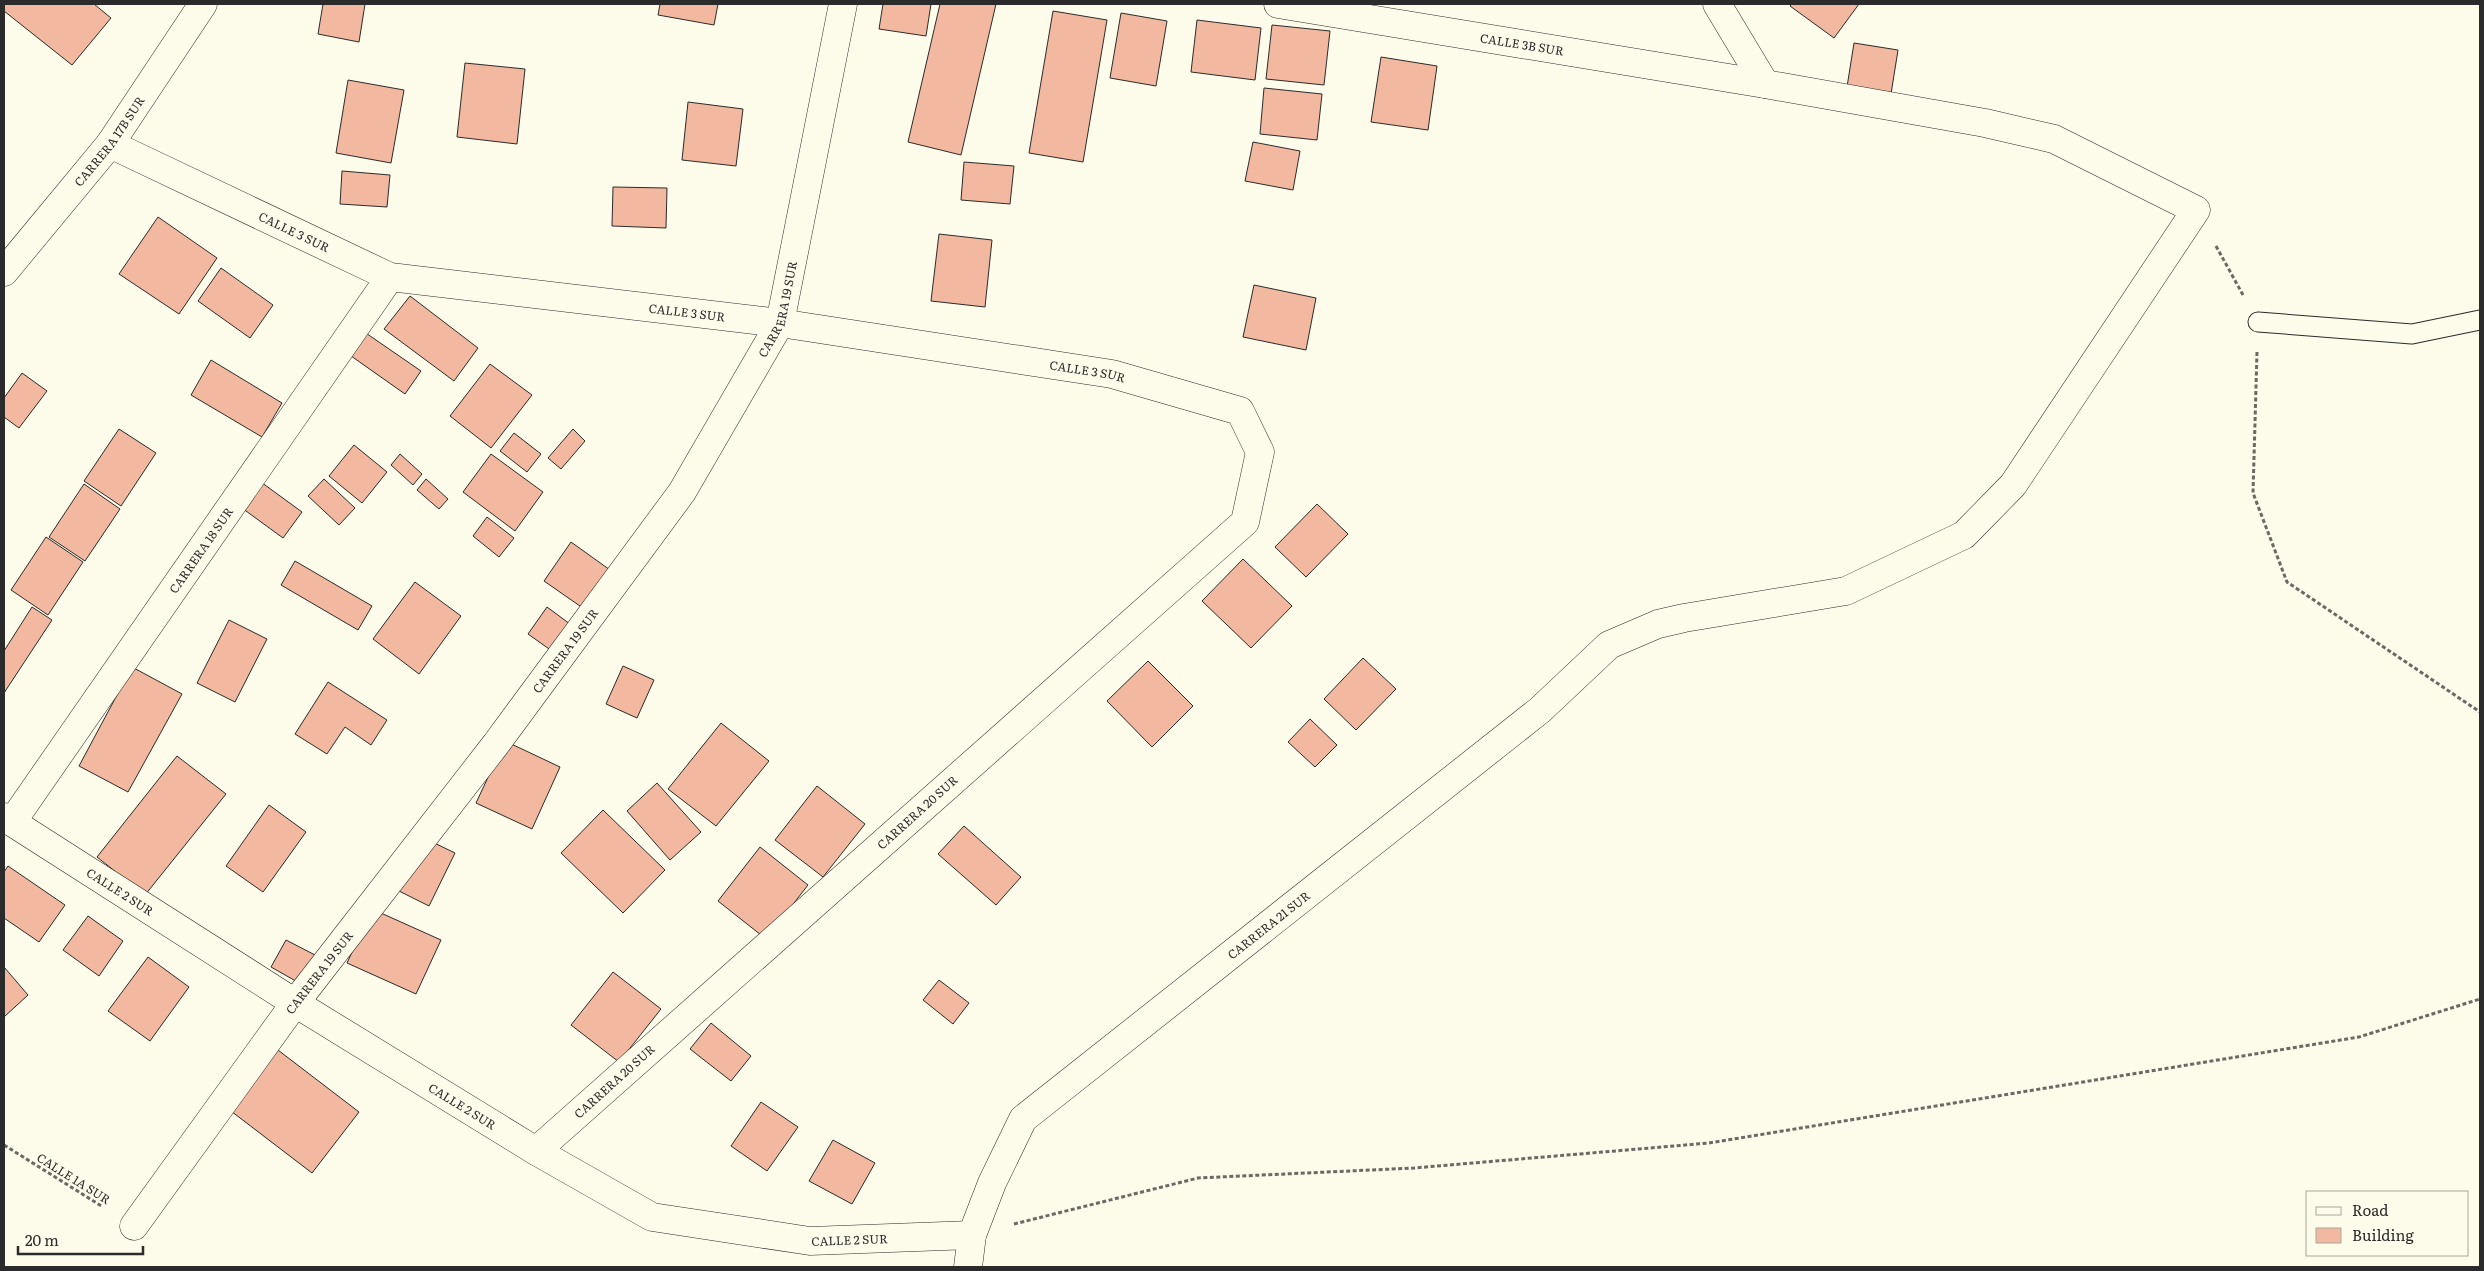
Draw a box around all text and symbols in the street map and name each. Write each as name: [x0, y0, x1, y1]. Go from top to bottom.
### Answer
street label: CALLE 3B SUR: [1479, 28, 1566, 60]
street label: CARRERA 17B SUR: [70, 92, 149, 190]
street label: CALLE 3 SUR: [256, 207, 333, 256]
street label: CARRERA 19 SUR: [753, 259, 801, 360]
street label: CALLE 3 SUR: [648, 299, 726, 326]
street label: CALLE 3 SUR: [1048, 356, 1128, 387]
street label: CARRERA 18 SUR: [164, 503, 237, 597]
street label: CARRERA 19 SUR: [528, 604, 602, 697]
street label: CARRERA 20 SUR: [873, 771, 961, 853]
street label: CALLE 2 SUR: [83, 863, 158, 920]
street label: CARRERA 21 SUR: [1223, 886, 1314, 963]
street label: CARRERA 19 SUR: [281, 927, 357, 1018]
street label: CARRERA 20 SUR: [570, 1040, 658, 1122]
street label: CALLE 2 SUR: [425, 1078, 500, 1134]
street label: CALLE 1A SUR: [34, 1148, 115, 1208]
legend: [2306, 1191, 2469, 1256]
text: Road: [2352, 1198, 2388, 1221]
text: Building: [2352, 1223, 2414, 1246]
scale bar: [18, 1224, 142, 1256]
text: 20 m: [25, 1228, 59, 1251]
street label: CALLE 2 SUR: [811, 1229, 888, 1250]

